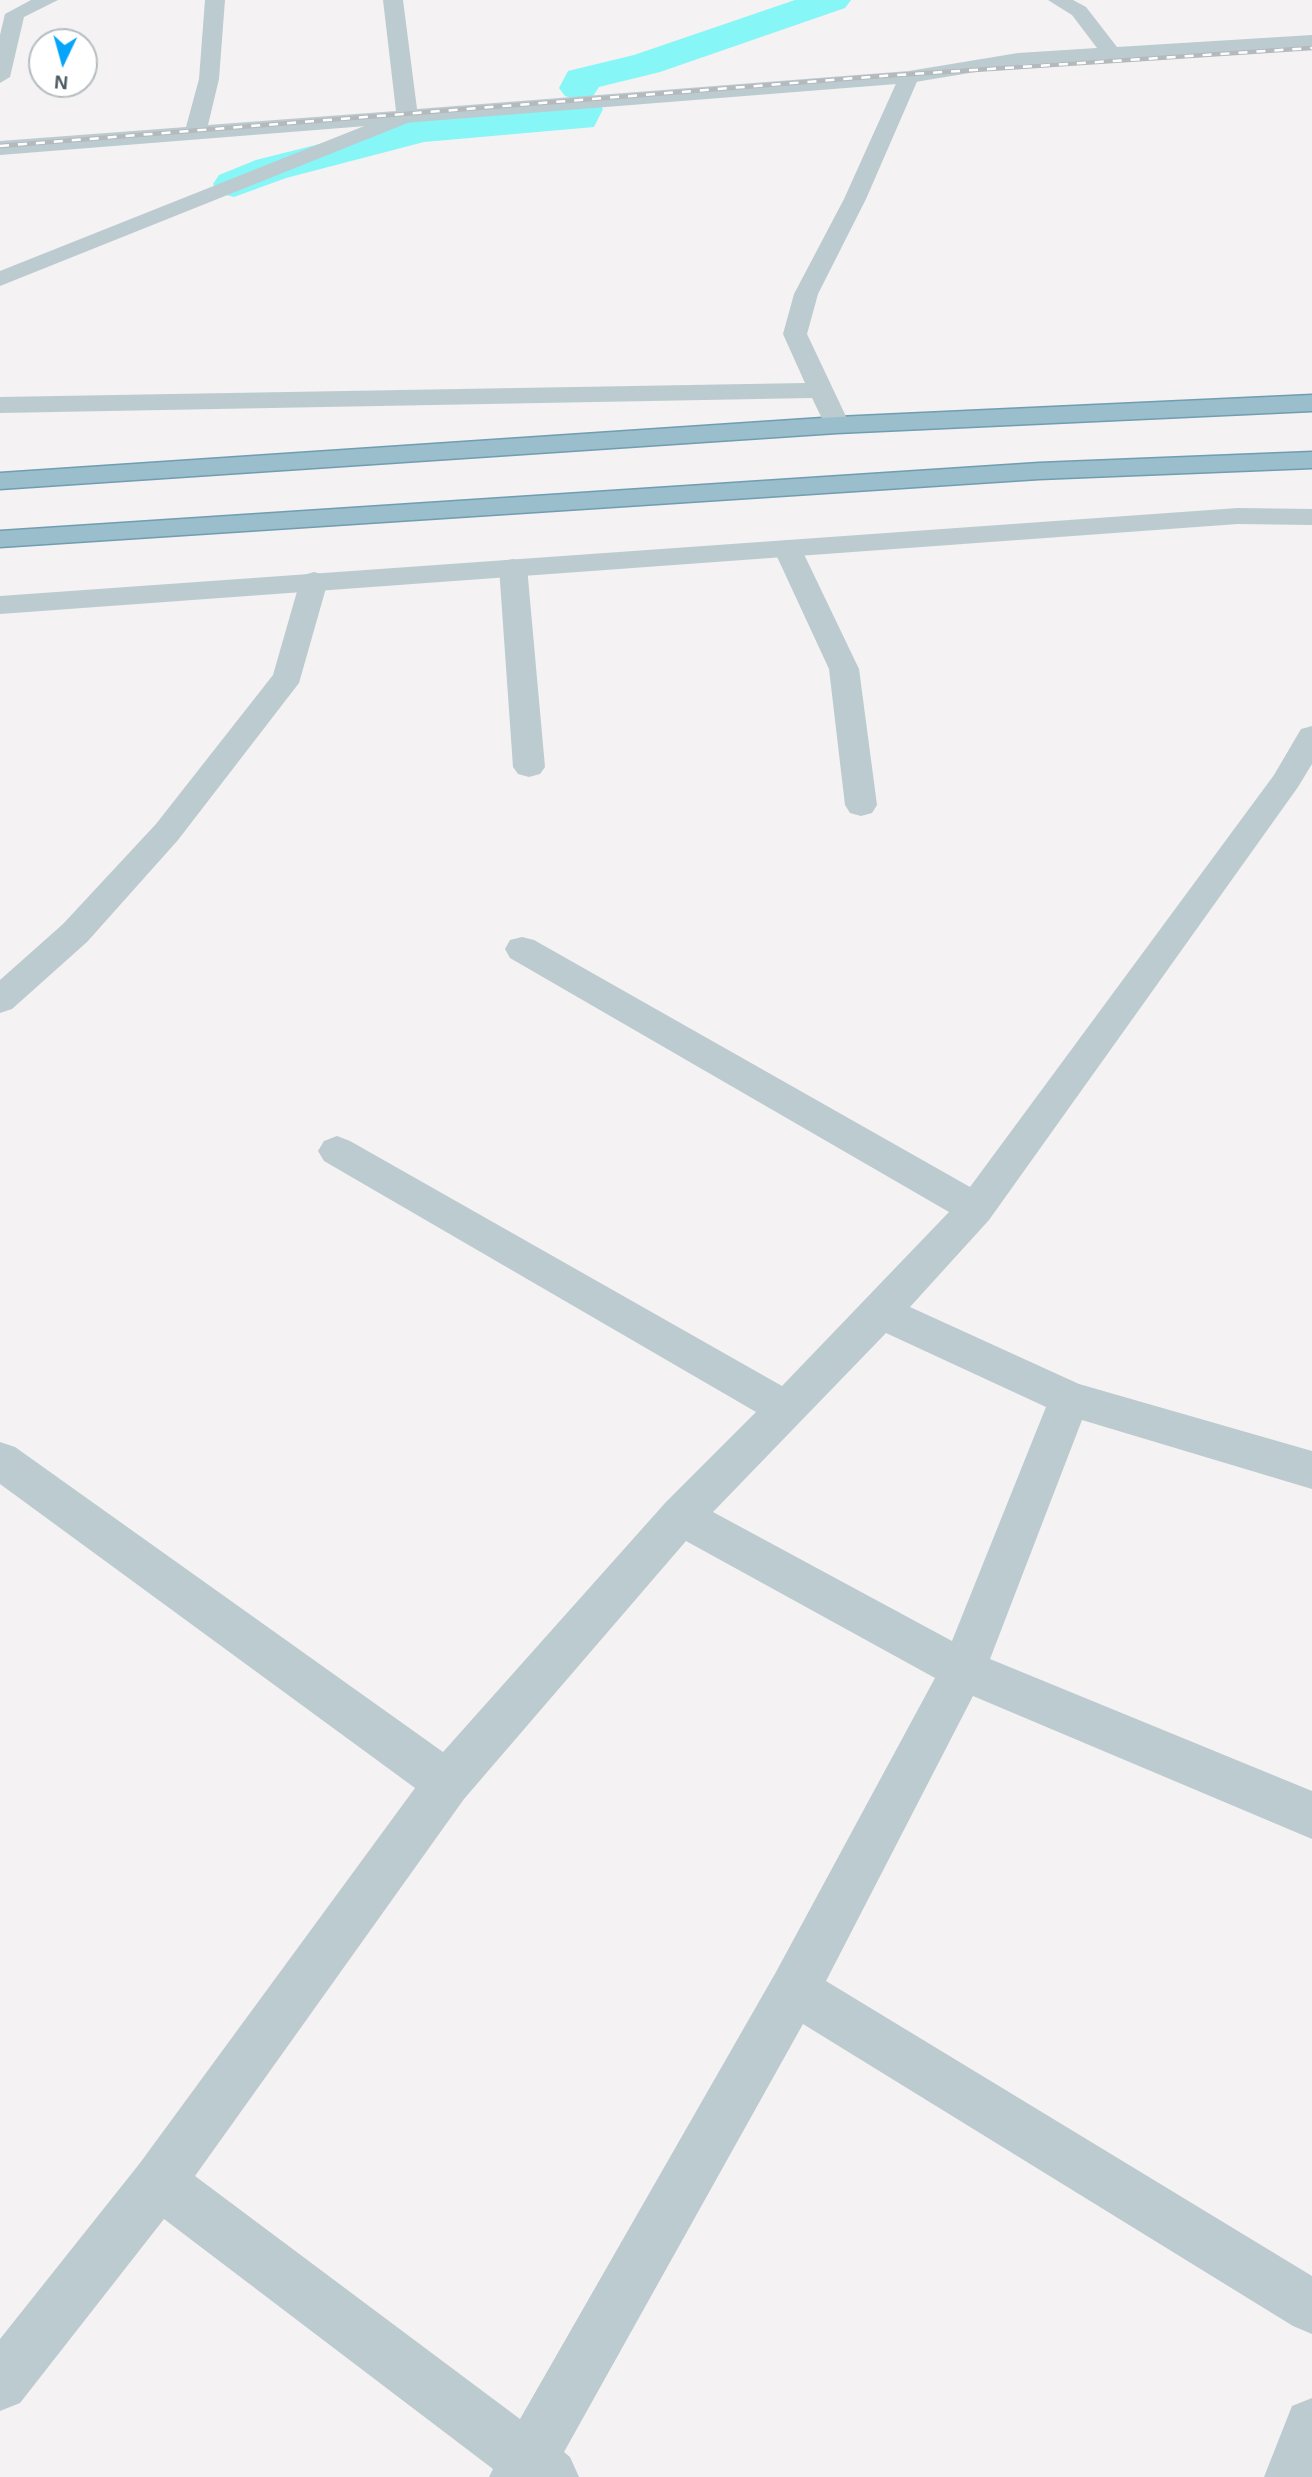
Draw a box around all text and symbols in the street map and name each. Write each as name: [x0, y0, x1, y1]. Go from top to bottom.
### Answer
north arrow: [28, 28, 98, 98]
text: N: [54, 71, 69, 93]

